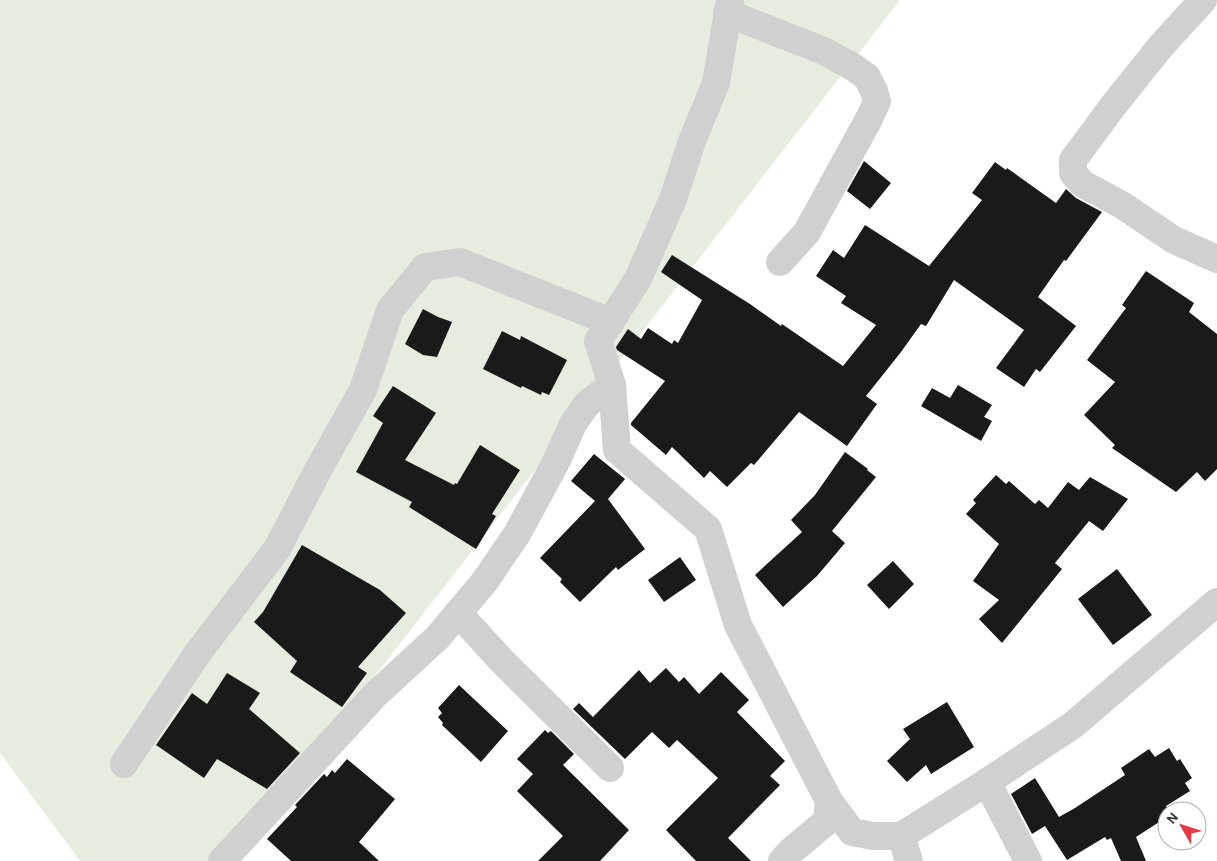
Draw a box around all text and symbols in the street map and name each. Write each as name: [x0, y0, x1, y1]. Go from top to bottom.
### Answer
north arrow: [1157, 801, 1207, 851]
text: N: [1164, 810, 1181, 827]

